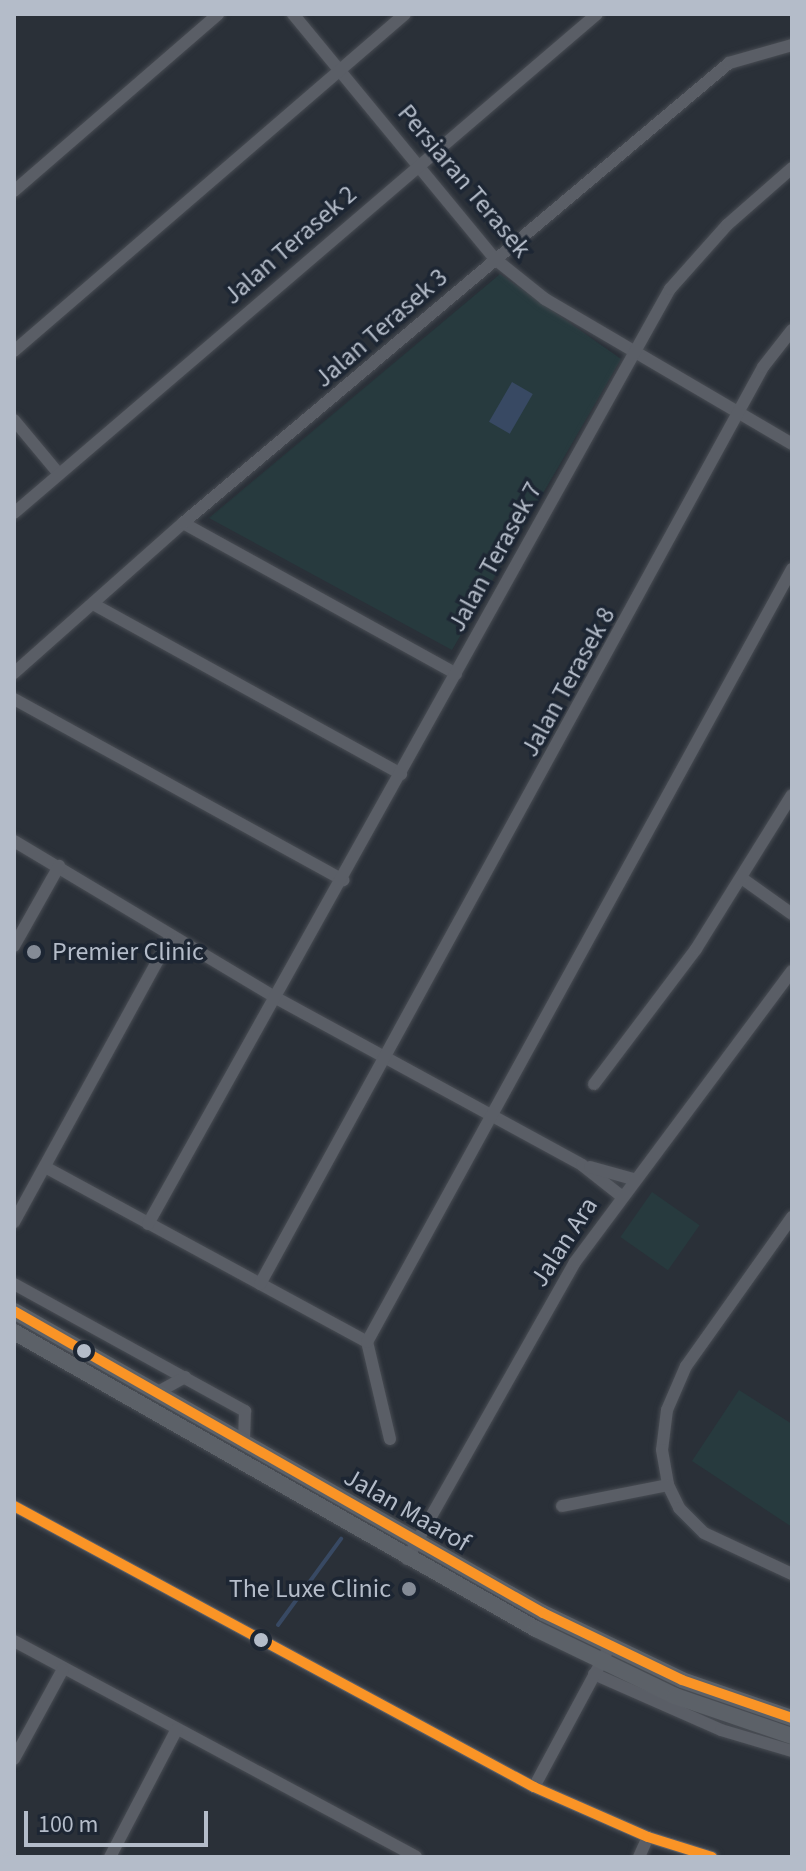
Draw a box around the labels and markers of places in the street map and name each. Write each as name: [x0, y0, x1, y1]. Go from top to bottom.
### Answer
place label: Premier Clinic: [52, 936, 204, 968]
marker: Premier Clinic: [23, 941, 45, 963]
unlabelled marker: [76, 1343, 92, 1359]
place label: The Luxe Clinic: [229, 1573, 391, 1605]
marker: The Luxe Clinic: [398, 1578, 420, 1600]
unlabelled marker: [253, 1632, 269, 1648]

